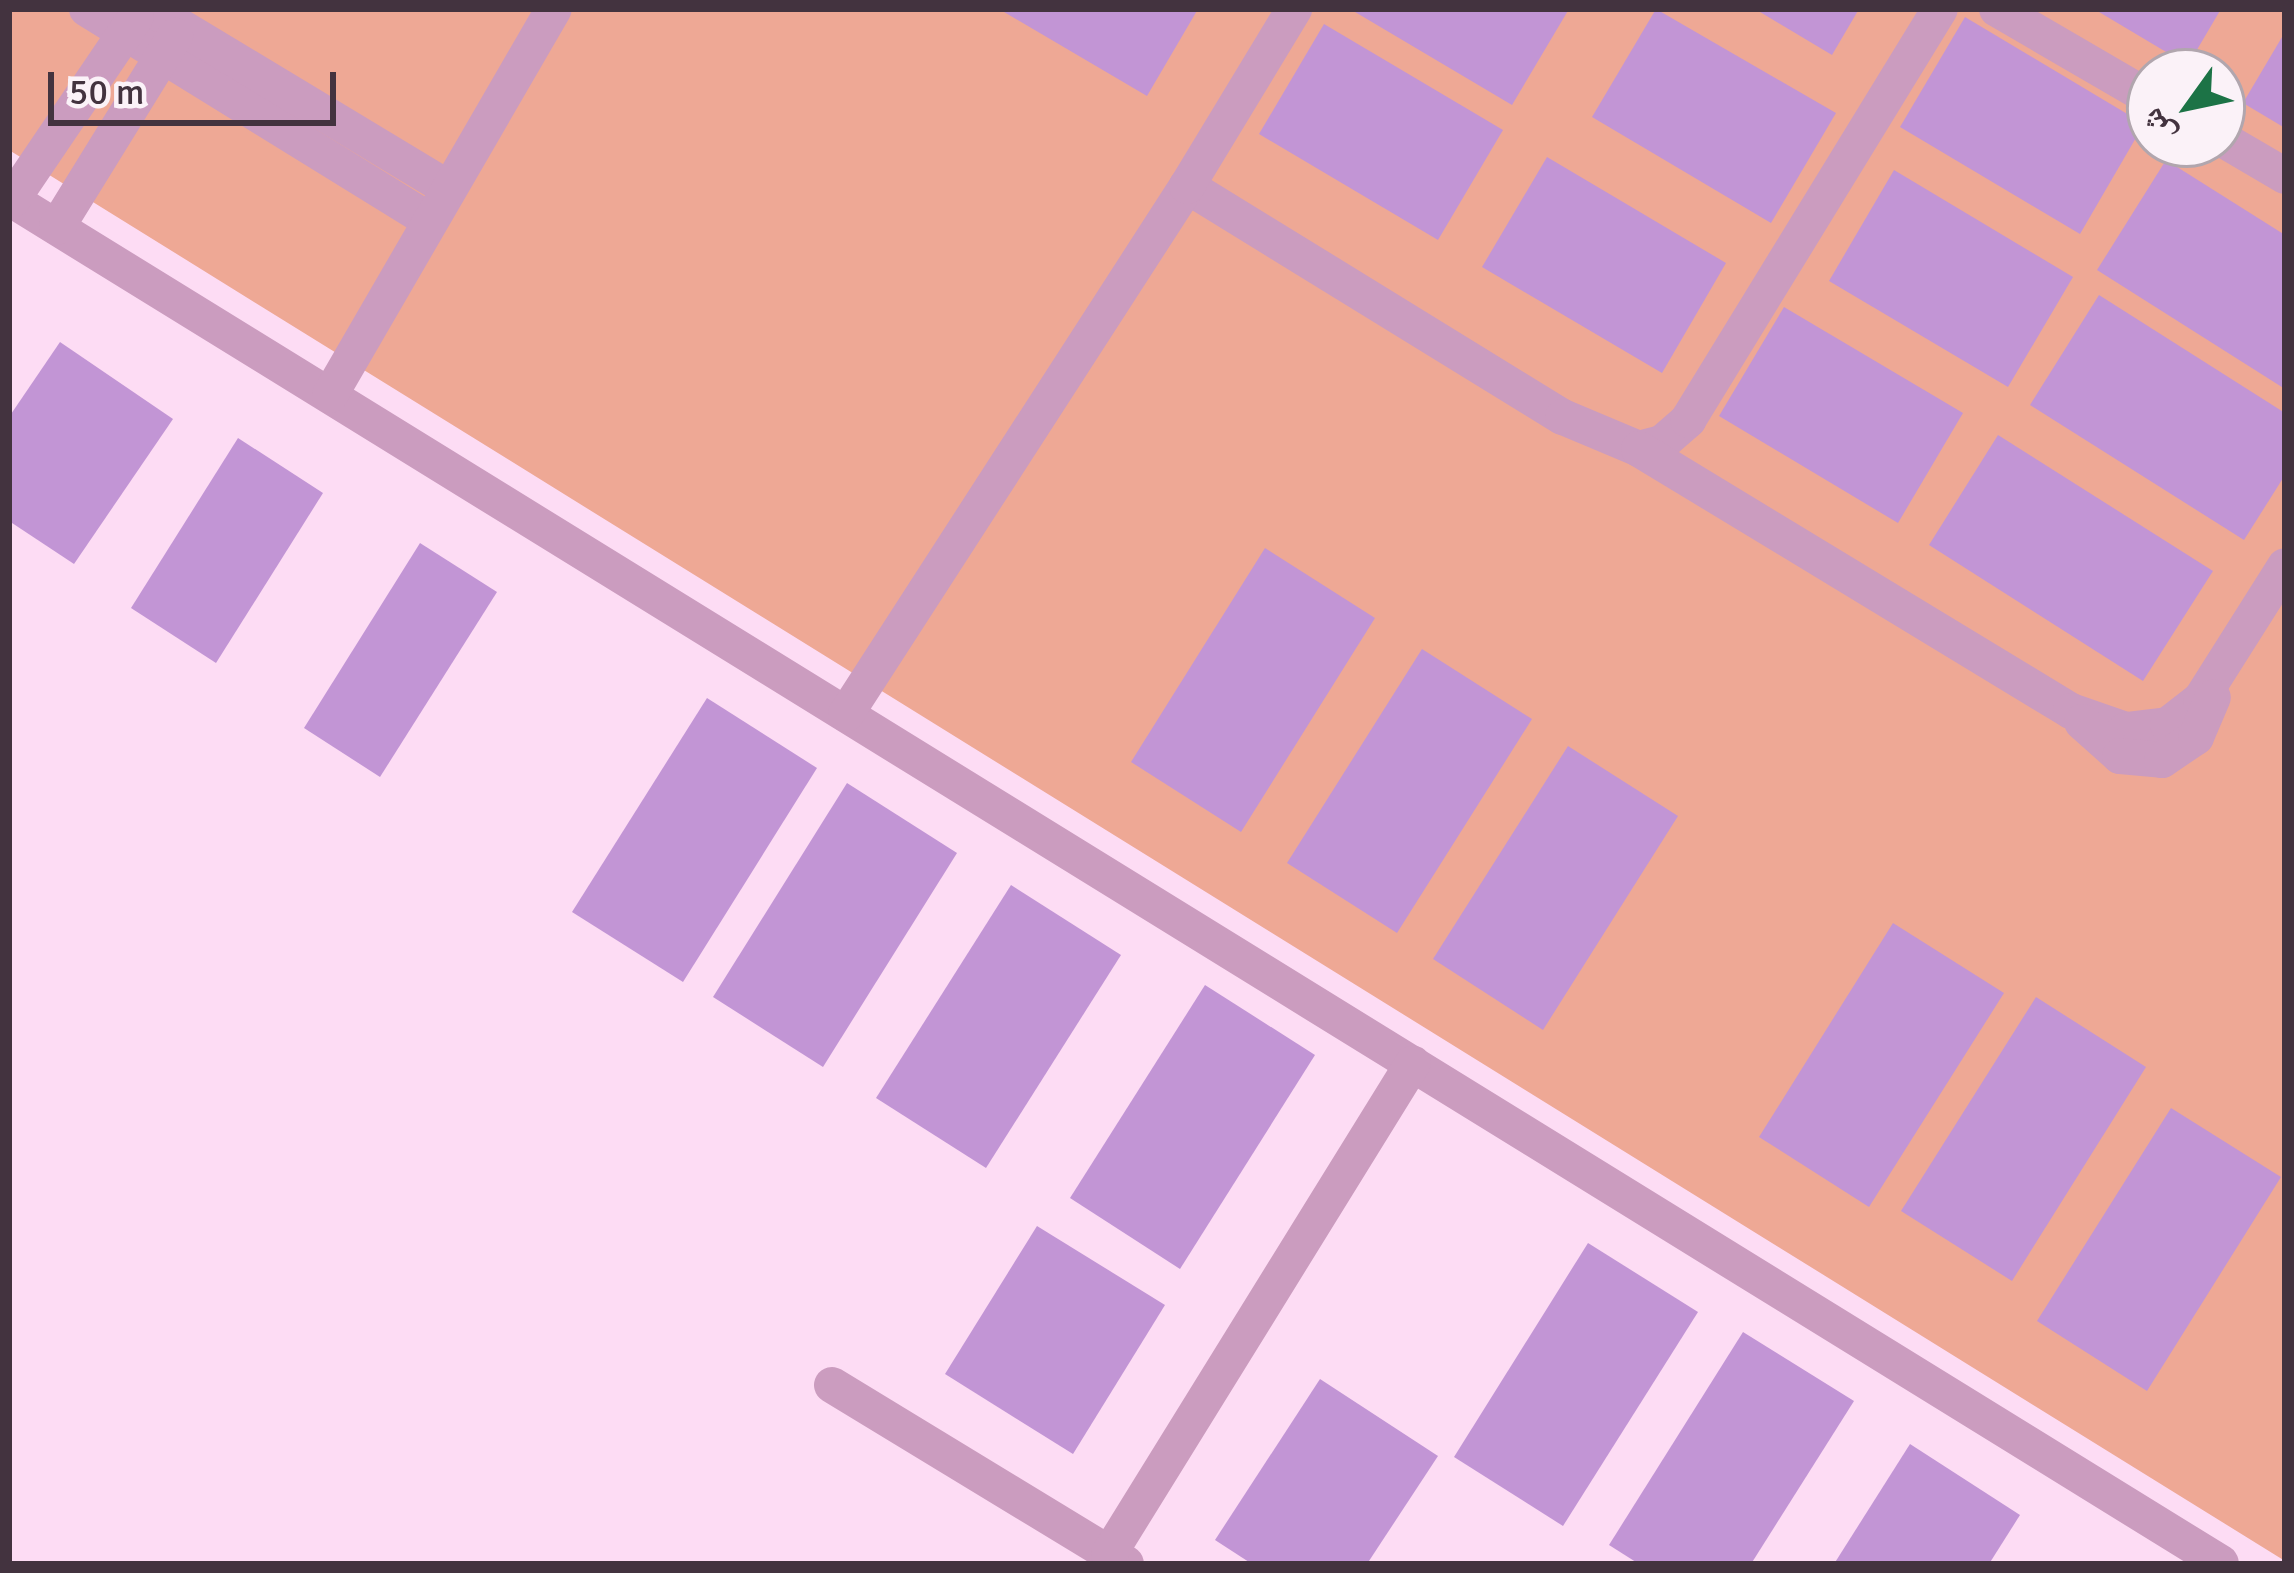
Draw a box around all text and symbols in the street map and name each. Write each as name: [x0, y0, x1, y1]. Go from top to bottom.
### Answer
scale bar: [54, 48, 342, 122]
north arrow: [2126, 48, 2246, 168]
text: 50 m: [69, 70, 145, 115]
text: ش: [2131, 100, 2185, 152]

